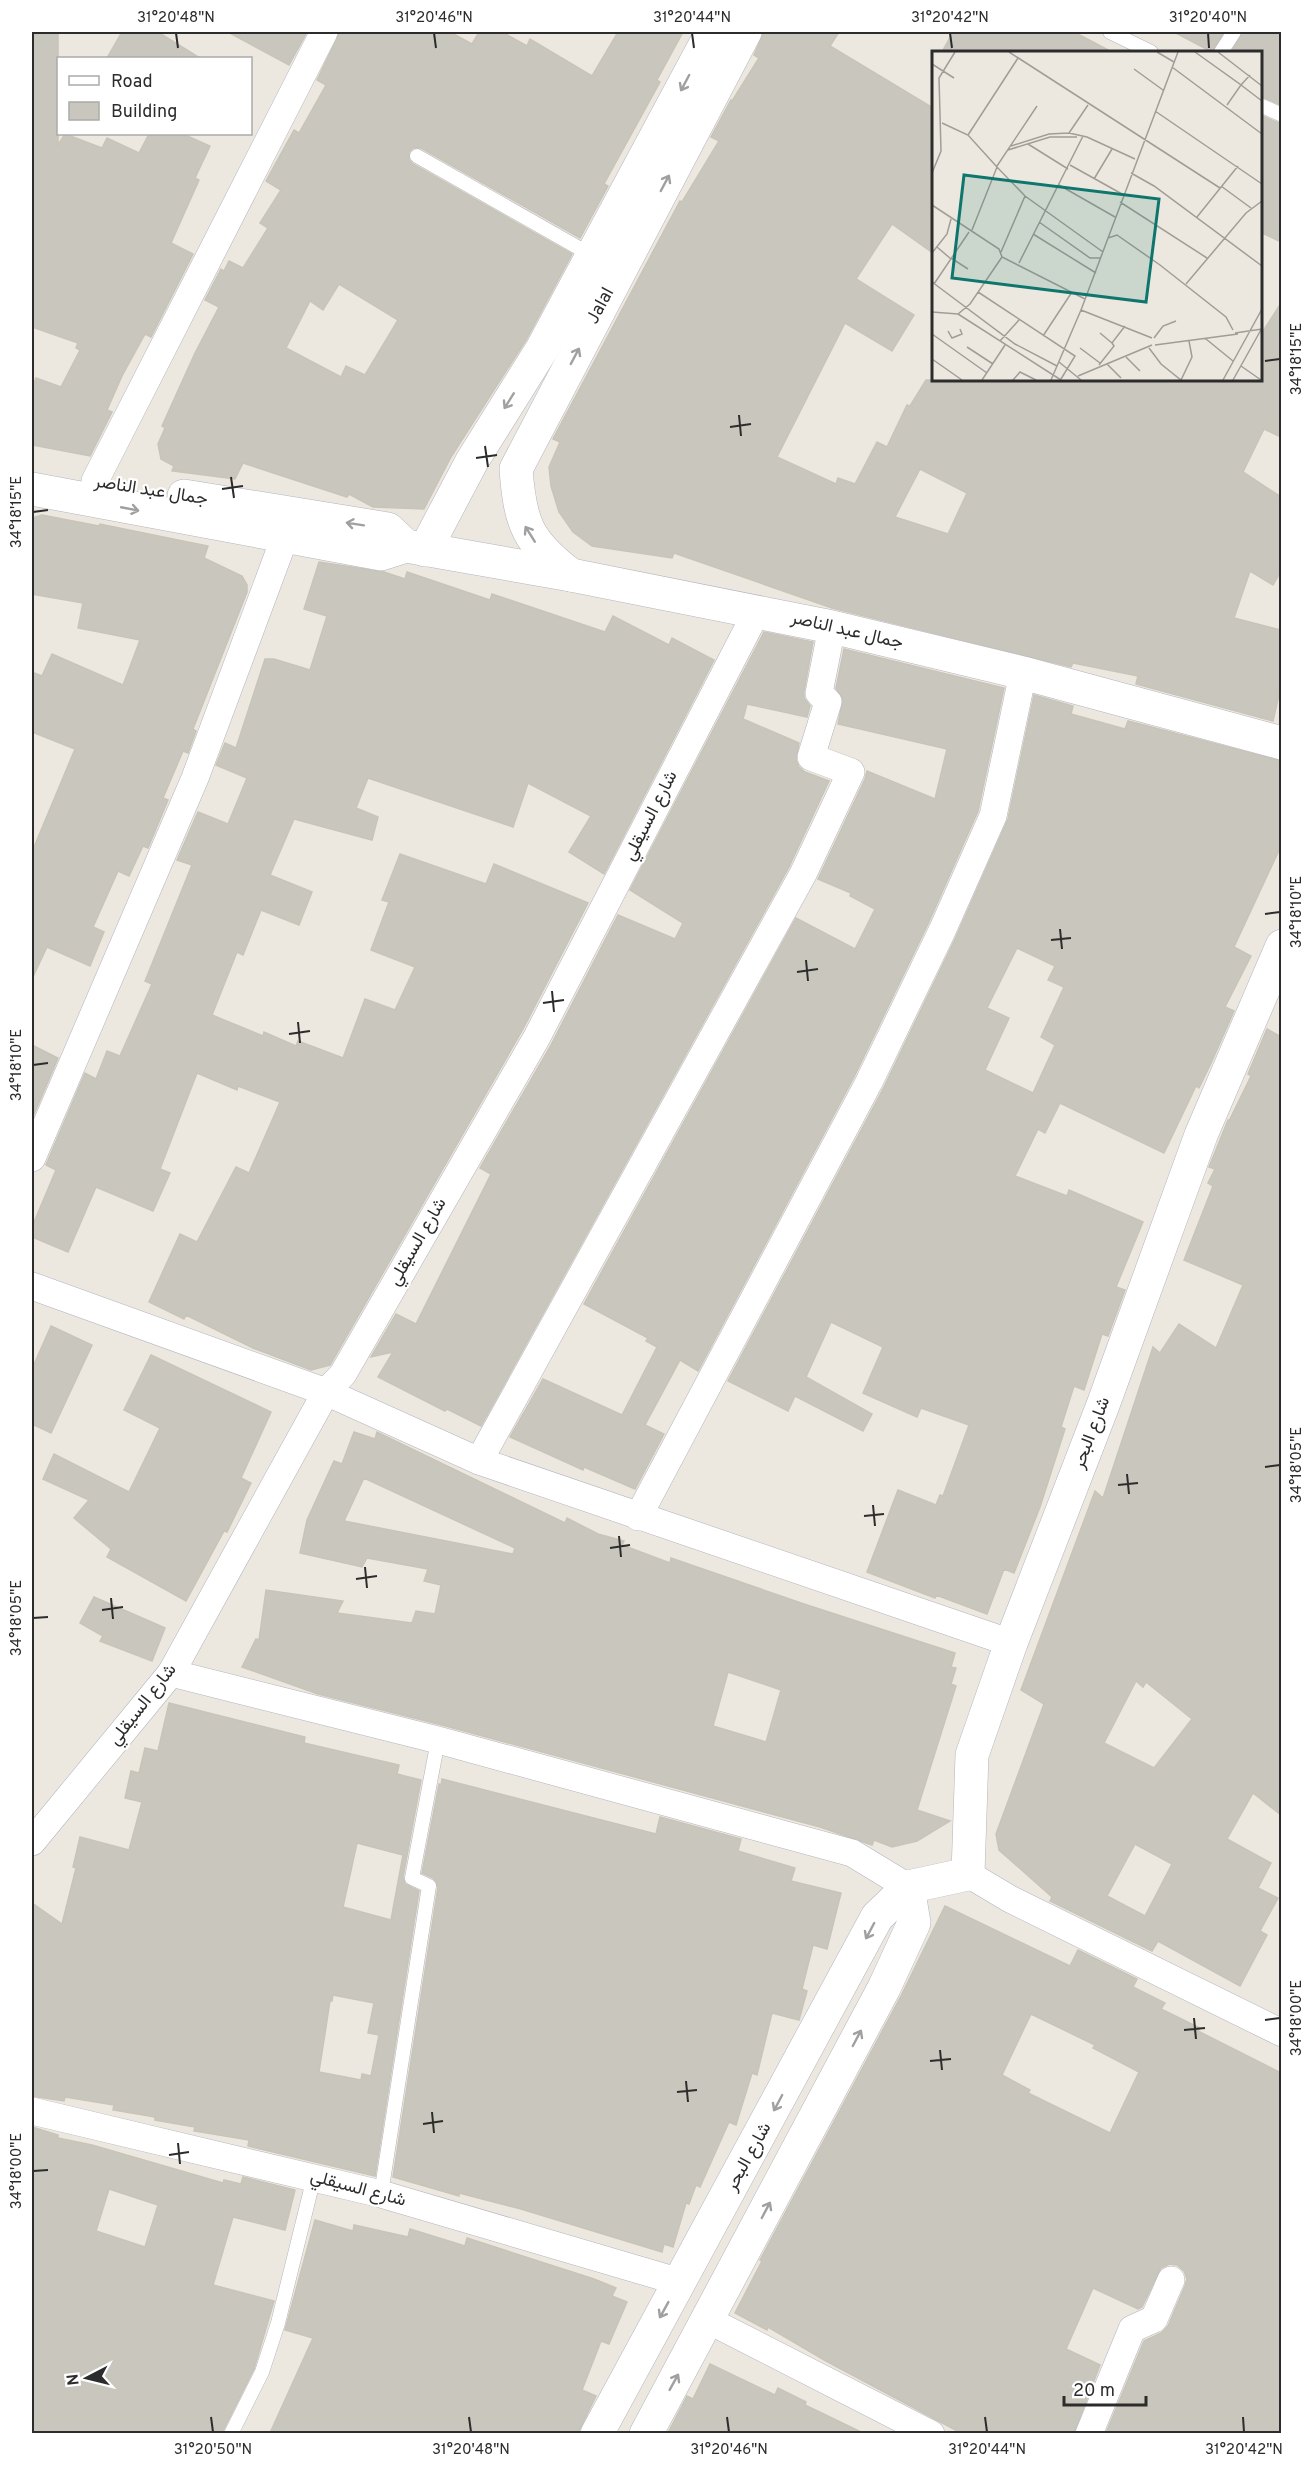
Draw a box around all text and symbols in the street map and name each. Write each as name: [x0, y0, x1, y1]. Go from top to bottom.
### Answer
text: 31°20'48"N: [137, 9, 215, 28]
text: 31°20'46"N: [395, 9, 473, 28]
text: 31°20'44"N: [653, 9, 731, 28]
text: 31°20'42"N: [911, 9, 989, 28]
text: 31°20'40"N: [1169, 9, 1247, 28]
inset map: [932, 51, 1262, 381]
legend: [57, 57, 252, 135]
text: Road: [111, 71, 153, 94]
one-way arrow: [679, 74, 691, 91]
text: Building: [111, 101, 177, 124]
one-way arrow: [660, 175, 671, 193]
street label: Jalal: [582, 284, 620, 328]
text: 34°18'15"E: [1288, 323, 1307, 395]
one-way arrow: [569, 348, 581, 365]
one-way arrow: [503, 392, 515, 409]
street label: جمال عبد الناصر: [92, 471, 209, 511]
text: 34°18'15"E: [8, 476, 27, 548]
one-way arrow: [120, 504, 139, 515]
one-way arrow: [346, 518, 366, 529]
one-way arrow: [524, 526, 536, 543]
street label: جمال عبد الناصر: [788, 607, 905, 655]
street label: شارع السيقلي: [619, 767, 685, 866]
text: 34°18'10"E: [1288, 876, 1307, 948]
text: 34°18'10"E: [8, 1029, 27, 1101]
street label: شارع السيقلي: [384, 1194, 454, 1291]
street label: شارع البحر: [1067, 1394, 1116, 1473]
text: 34°18'05"E: [1288, 1427, 1307, 1503]
text: 34°18'05"E: [8, 1580, 27, 1656]
street label: شارع السيقلي: [104, 1659, 184, 1752]
one-way arrow: [864, 1921, 875, 1939]
text: 34°18'00"E: [1288, 1980, 1307, 2056]
one-way arrow: [851, 2030, 863, 2047]
one-way arrow: [772, 2093, 783, 2111]
street label: شارع البحر: [720, 2119, 777, 2196]
text: 34°18'00"E: [8, 2133, 27, 2209]
street label: شارع السيقلي: [307, 2165, 408, 2215]
one-way arrow: [761, 2202, 772, 2220]
one-way arrow: [658, 2301, 669, 2319]
north arrow: [57, 2348, 117, 2408]
scale bar: [1064, 2369, 1146, 2407]
text: N: [63, 2373, 85, 2387]
one-way arrow: [668, 2374, 680, 2391]
text: 20 m: [1073, 2380, 1115, 2403]
text: 31°20'50"N: [174, 2441, 252, 2460]
text: 31°20'48"N: [432, 2441, 510, 2460]
text: 31°20'46"N: [690, 2441, 768, 2460]
text: 31°20'44"N: [948, 2441, 1026, 2460]
text: 31°20'42"N: [1205, 2441, 1283, 2460]

